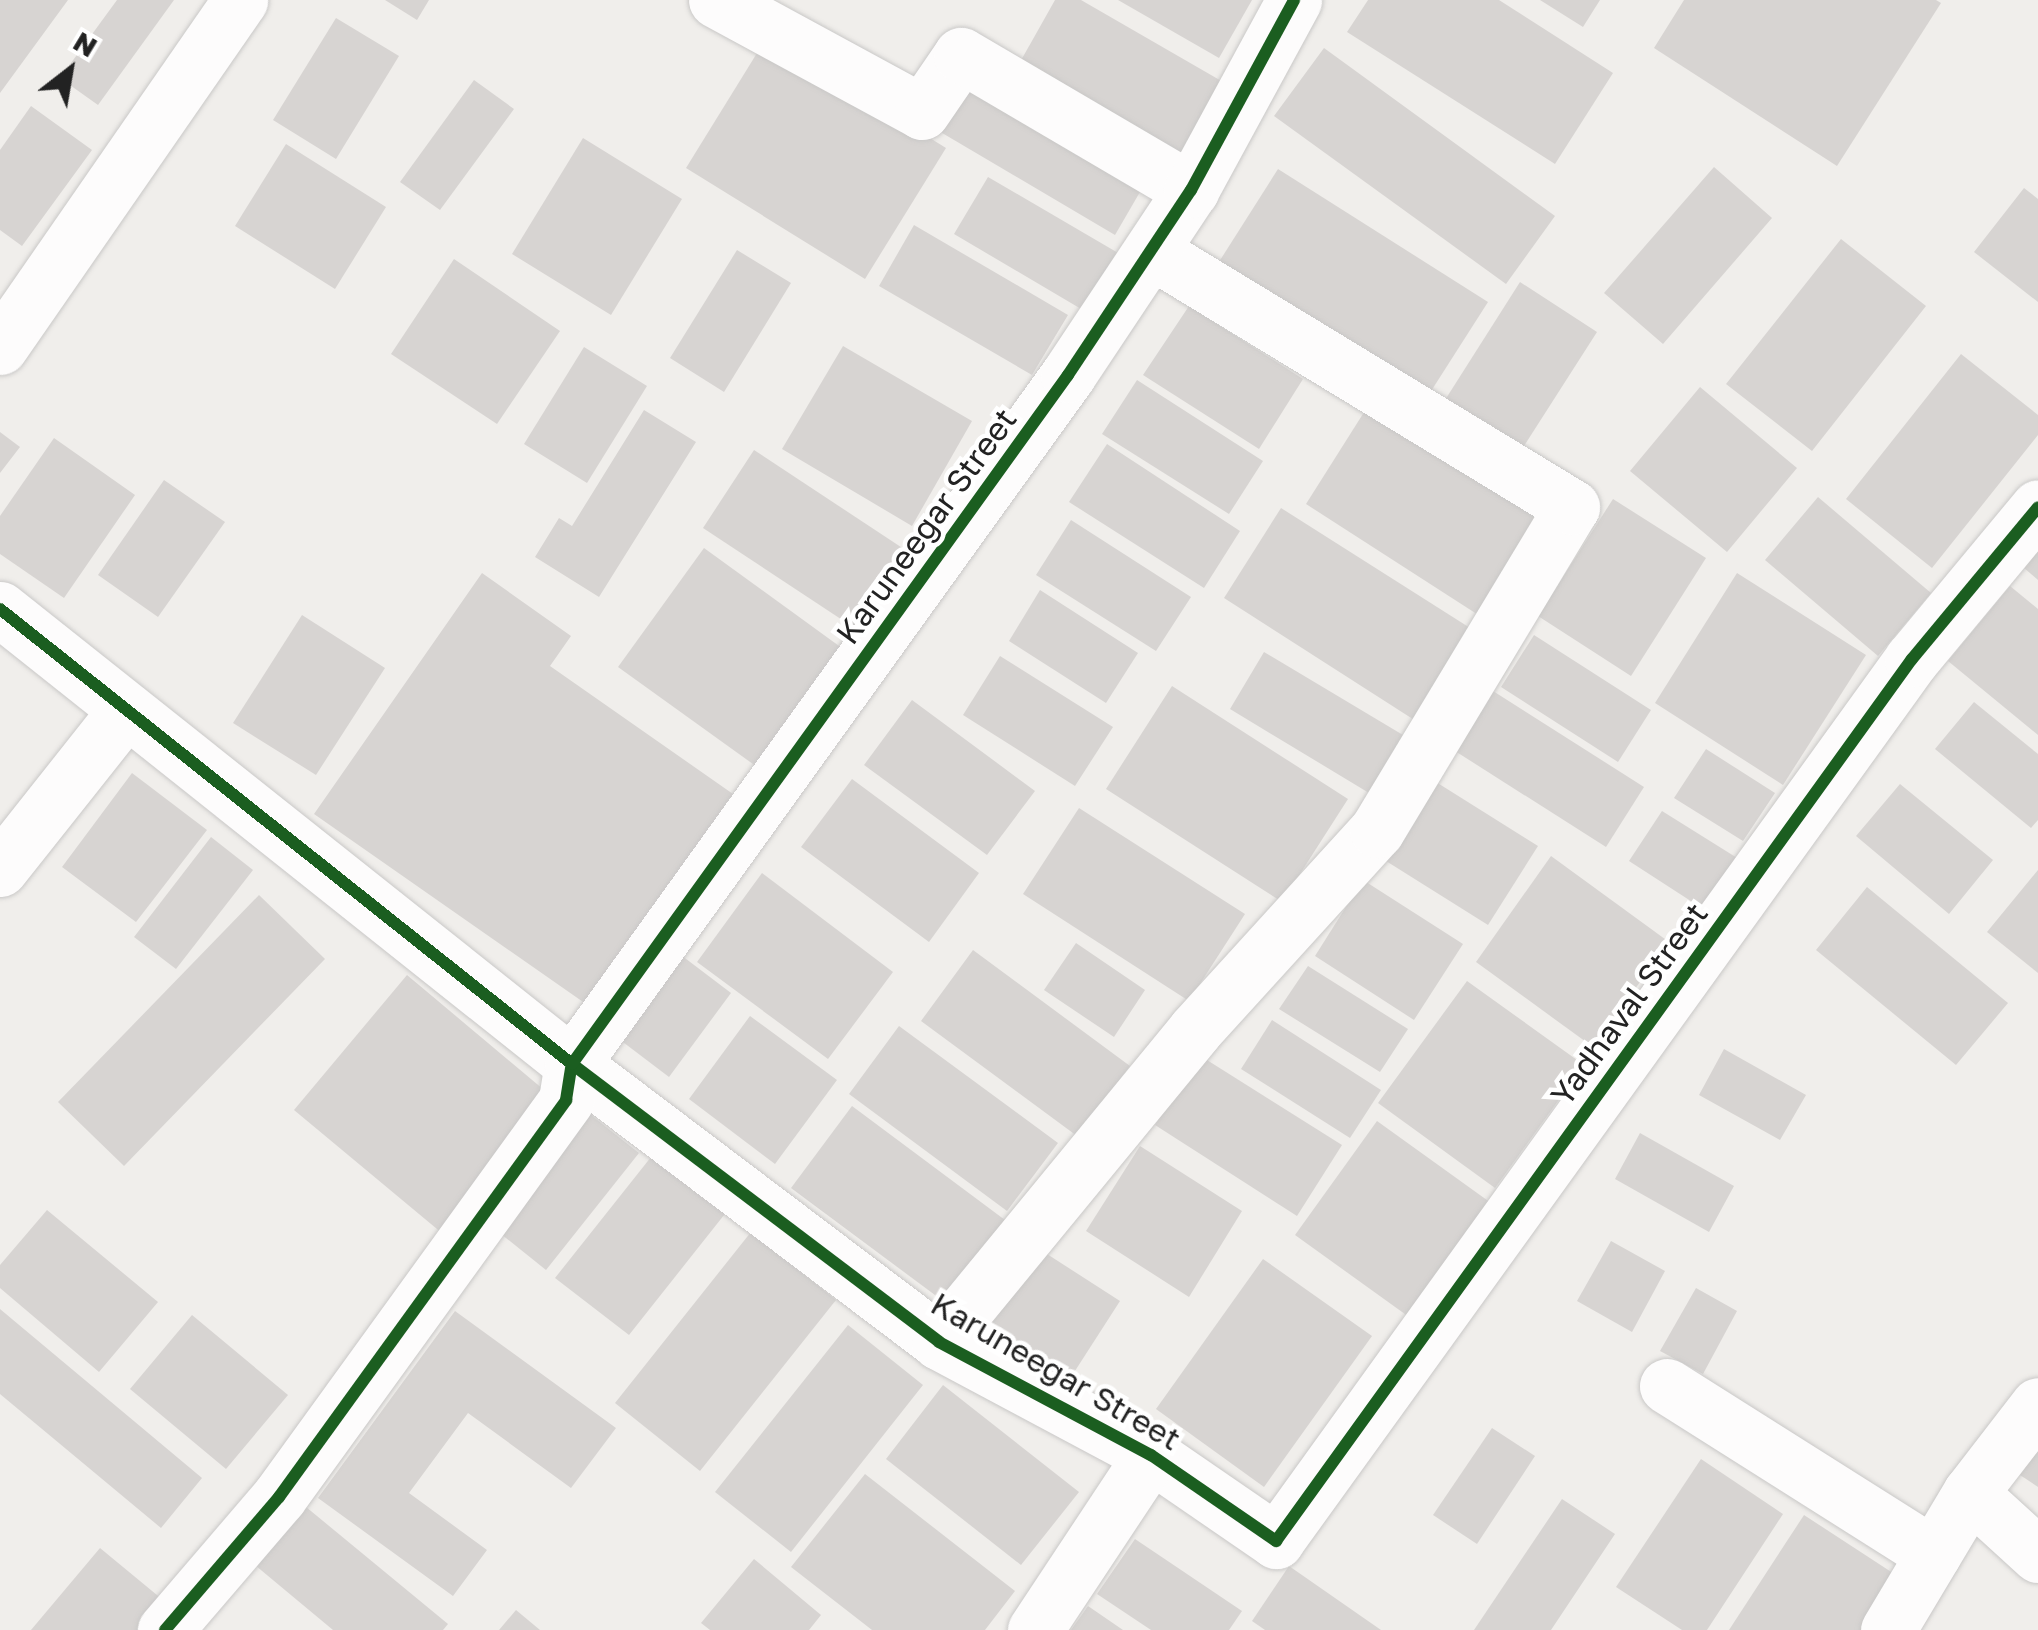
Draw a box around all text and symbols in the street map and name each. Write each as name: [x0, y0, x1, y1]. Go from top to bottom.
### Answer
north arrow: [20, 20, 120, 120]
text: N: [68, 24, 103, 63]
street label: Karuneegar Street: [828, 401, 1024, 651]
street label: Yadhaval Street: [1543, 895, 1715, 1113]
street label: Karuneegar Street: [925, 1284, 1187, 1458]

